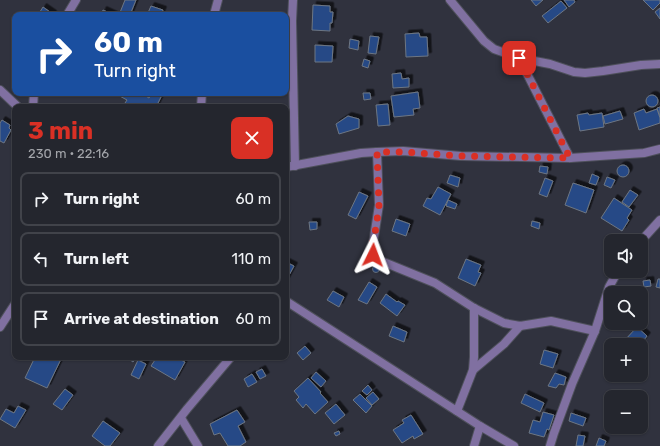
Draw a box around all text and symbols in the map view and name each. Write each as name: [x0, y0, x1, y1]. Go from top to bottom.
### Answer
text: 60 m: [94, 26, 163, 59]
icon: right: [28, 28, 80, 80]
pin: [502, 41, 536, 75]
icon: arrive: [508, 47, 530, 69]
text: Turn right: [94, 60, 176, 82]
text: 3 min: [28, 117, 93, 145]
button: close: [231, 117, 273, 159]
text: 230 m · 22:16: [28, 146, 109, 161]
icon: right: [30, 188, 52, 210]
text: Turn right: [64, 190, 139, 208]
text: 60 m: [235, 190, 271, 208]
position arrow: [352, 234, 394, 276]
map controls: [604, 234, 648, 434]
button: sound: [604, 234, 648, 278]
icon: left: [30, 248, 52, 270]
text: Turn left: [64, 250, 129, 268]
text: 110 m: [232, 250, 271, 268]
button: search: [604, 286, 648, 330]
icon: arrive: [30, 308, 52, 330]
text: Arrive at destination: [64, 310, 219, 328]
text: 60 m: [235, 310, 271, 328]
button: +: [604, 338, 648, 382]
button: −: [604, 390, 648, 434]

